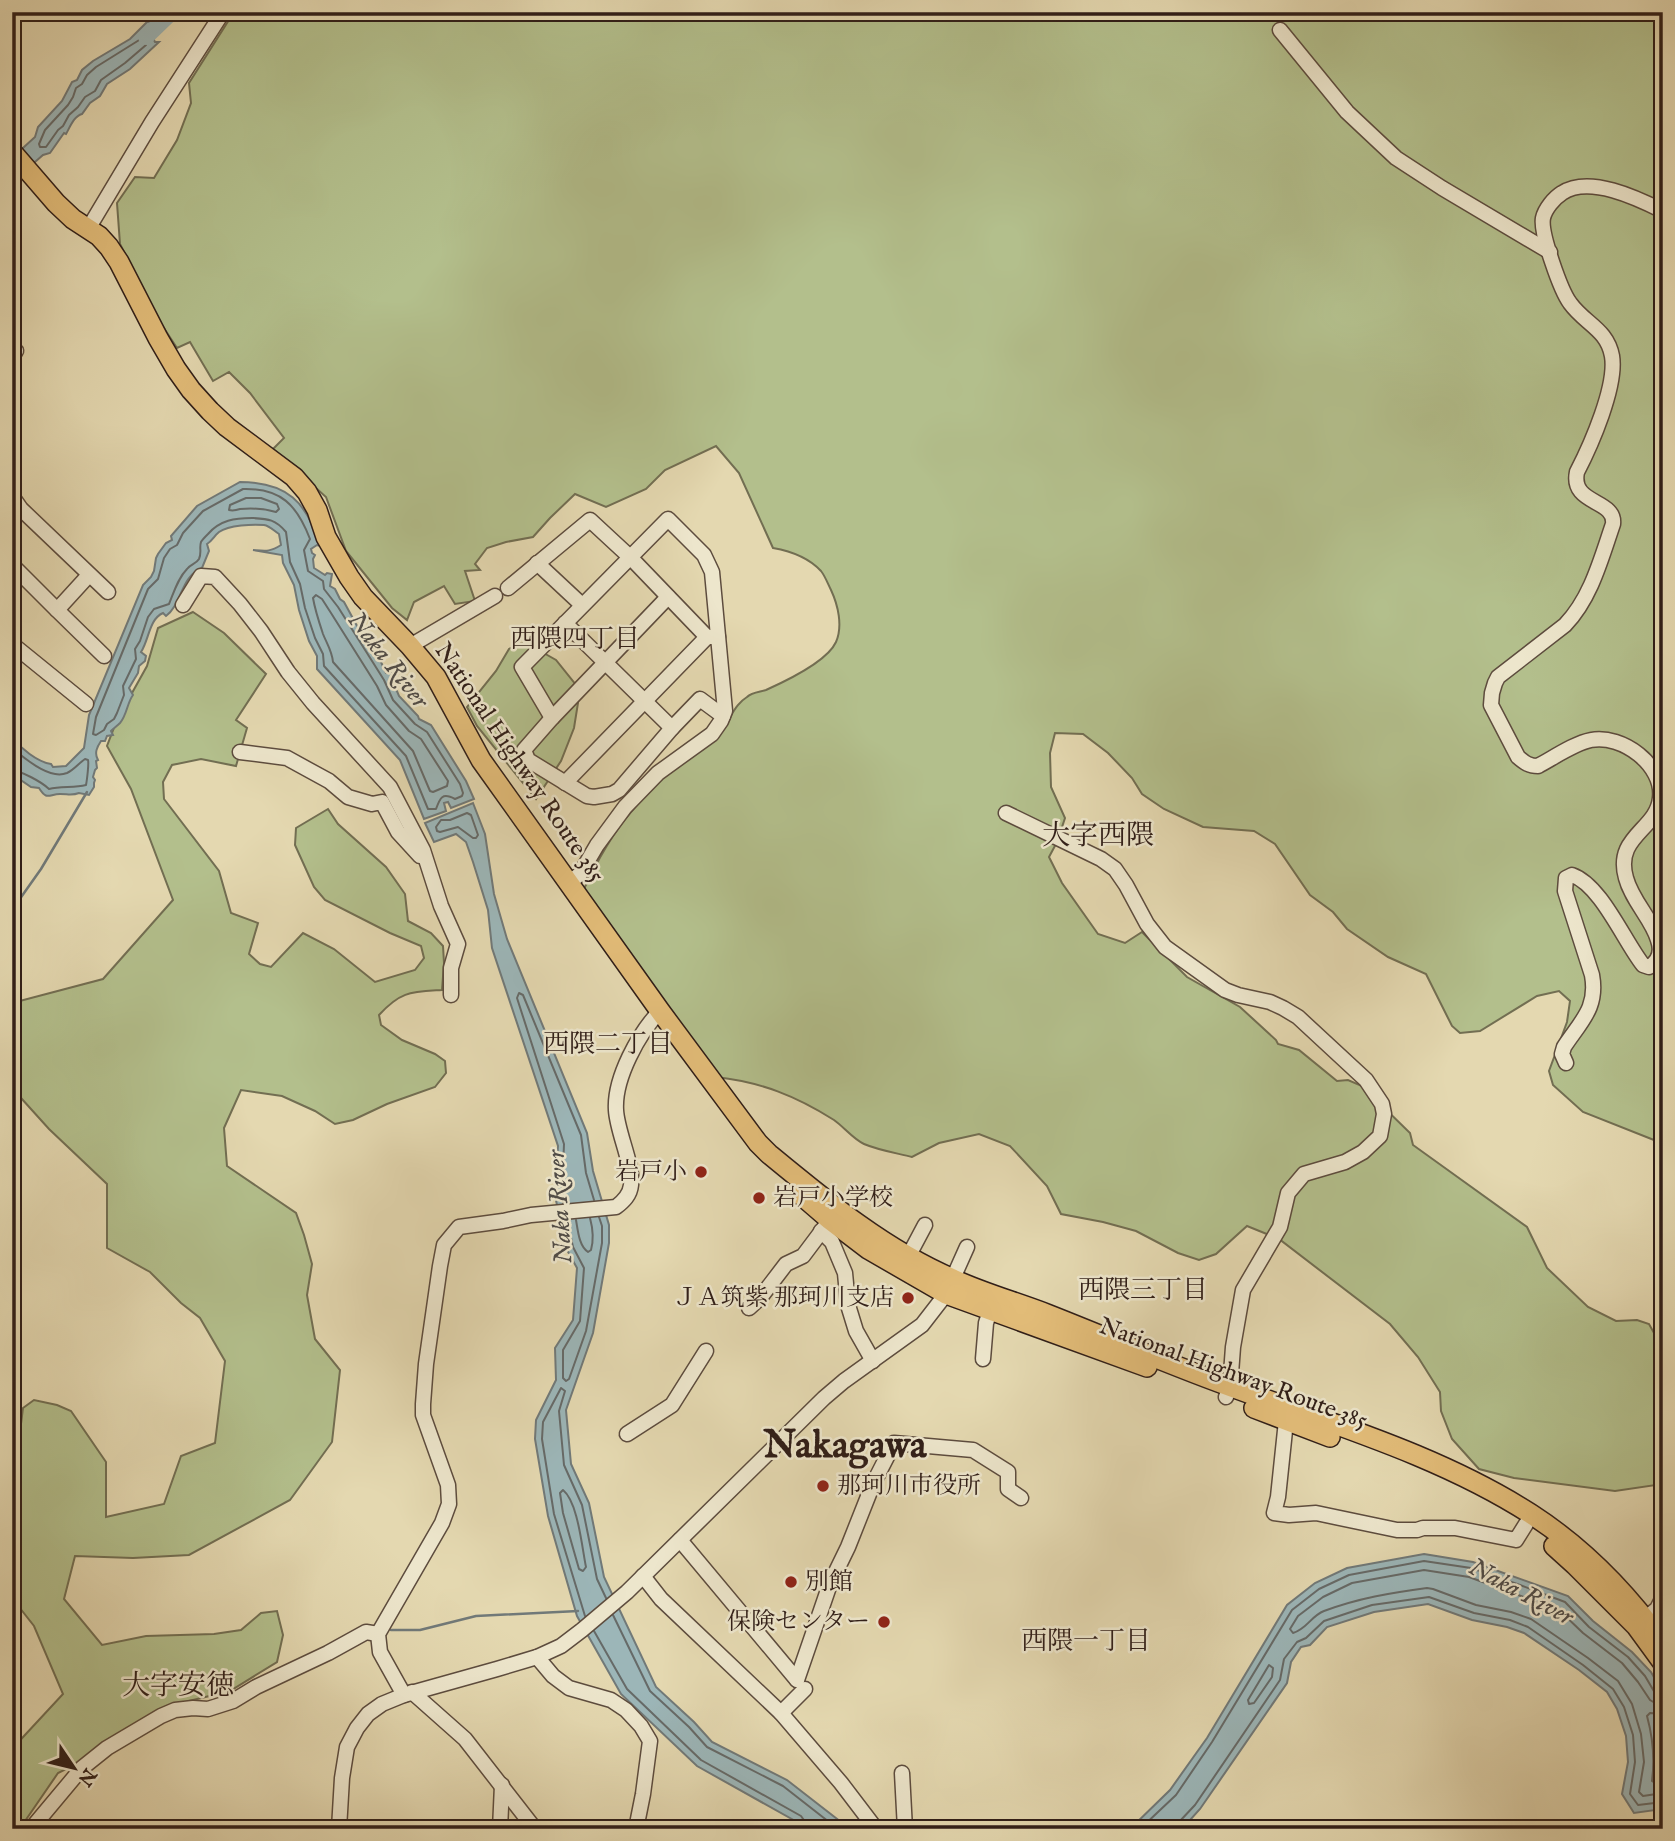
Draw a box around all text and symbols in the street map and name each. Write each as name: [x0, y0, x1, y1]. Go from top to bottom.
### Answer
water label: Naka River: [340, 605, 437, 716]
district label: 西隈四丁目: [510, 623, 640, 656]
street label: National Highway Route 385: [427, 637, 611, 889]
district label: 大字西隈: [1042, 819, 1154, 854]
district label: 西隈二丁目: [543, 1028, 673, 1061]
water label: Naka River: [539, 1148, 580, 1265]
place label: 岩戸小: [615, 1157, 687, 1188]
marker: 岩戸小: [693, 1164, 709, 1180]
place label: 岩戸小学校: [773, 1183, 893, 1214]
marker: 岩戸小学校: [751, 1190, 767, 1206]
district label: 西隈三丁目: [1078, 1274, 1208, 1307]
place label: ＪＡ筑紫 那珂川支店: [673, 1283, 894, 1314]
marker: ＪＡ筑紫 那珂川支店: [900, 1290, 916, 1306]
street label: National Highway Route 385: [1095, 1311, 1372, 1437]
district label: Nakagawa: [763, 1423, 927, 1471]
place label: 那珂川市役所: [837, 1471, 981, 1502]
marker: 那珂川市役所: [815, 1478, 831, 1494]
water label: Naka River: [1463, 1551, 1580, 1634]
place label: 別館: [805, 1567, 853, 1598]
marker: 別館: [783, 1574, 799, 1590]
place label: 保険センター: [727, 1607, 870, 1638]
marker: 保険センター: [876, 1614, 892, 1630]
district label: 西隈一丁目: [1021, 1625, 1151, 1658]
district label: 大字安徳: [122, 1669, 234, 1704]
north arrow: [38, 1732, 108, 1802]
text: N: [71, 1762, 101, 1791]

